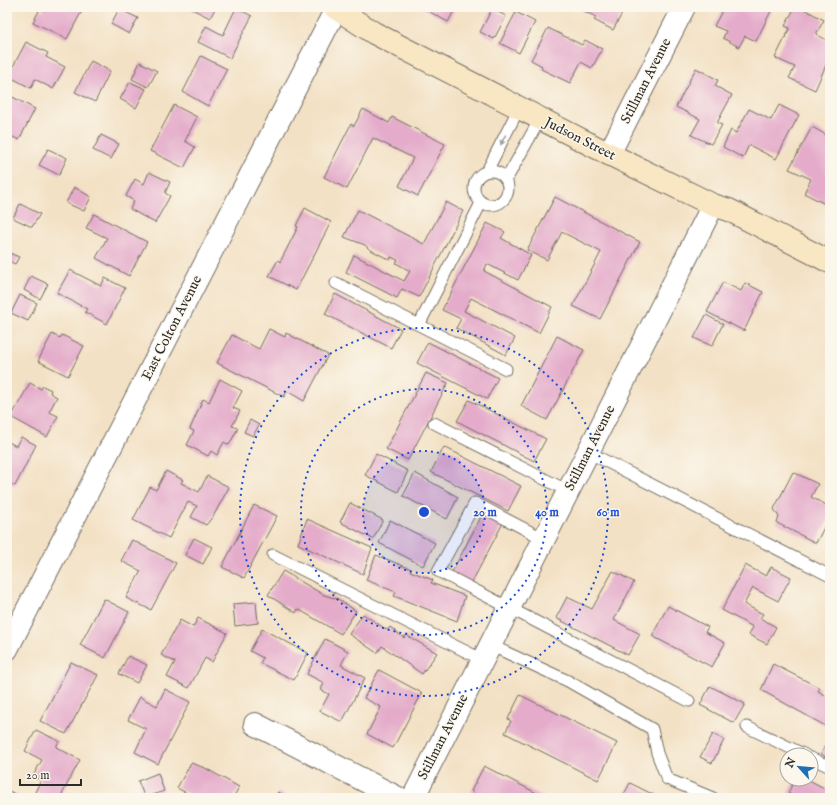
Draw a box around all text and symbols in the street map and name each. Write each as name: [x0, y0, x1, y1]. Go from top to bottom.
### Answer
street label: Stillman Avenue: [617, 35, 676, 127]
street label: Judson Street: [539, 112, 619, 165]
one-way arrow: [500, 134, 506, 145]
street label: East Colton Avenue: [138, 272, 206, 384]
street label: Stillman Avenue: [561, 402, 620, 494]
centre of rings: [417, 505, 431, 519]
text: 20 m: [473, 505, 497, 520]
text: 40 m: [535, 505, 560, 520]
text: 60 m: [597, 505, 620, 520]
street label: Stillman Avenue: [414, 691, 473, 783]
north arrow: [779, 747, 819, 787]
text: N: [782, 755, 800, 771]
scale bar: [20, 761, 81, 787]
text: 20 m: [26, 768, 49, 783]

